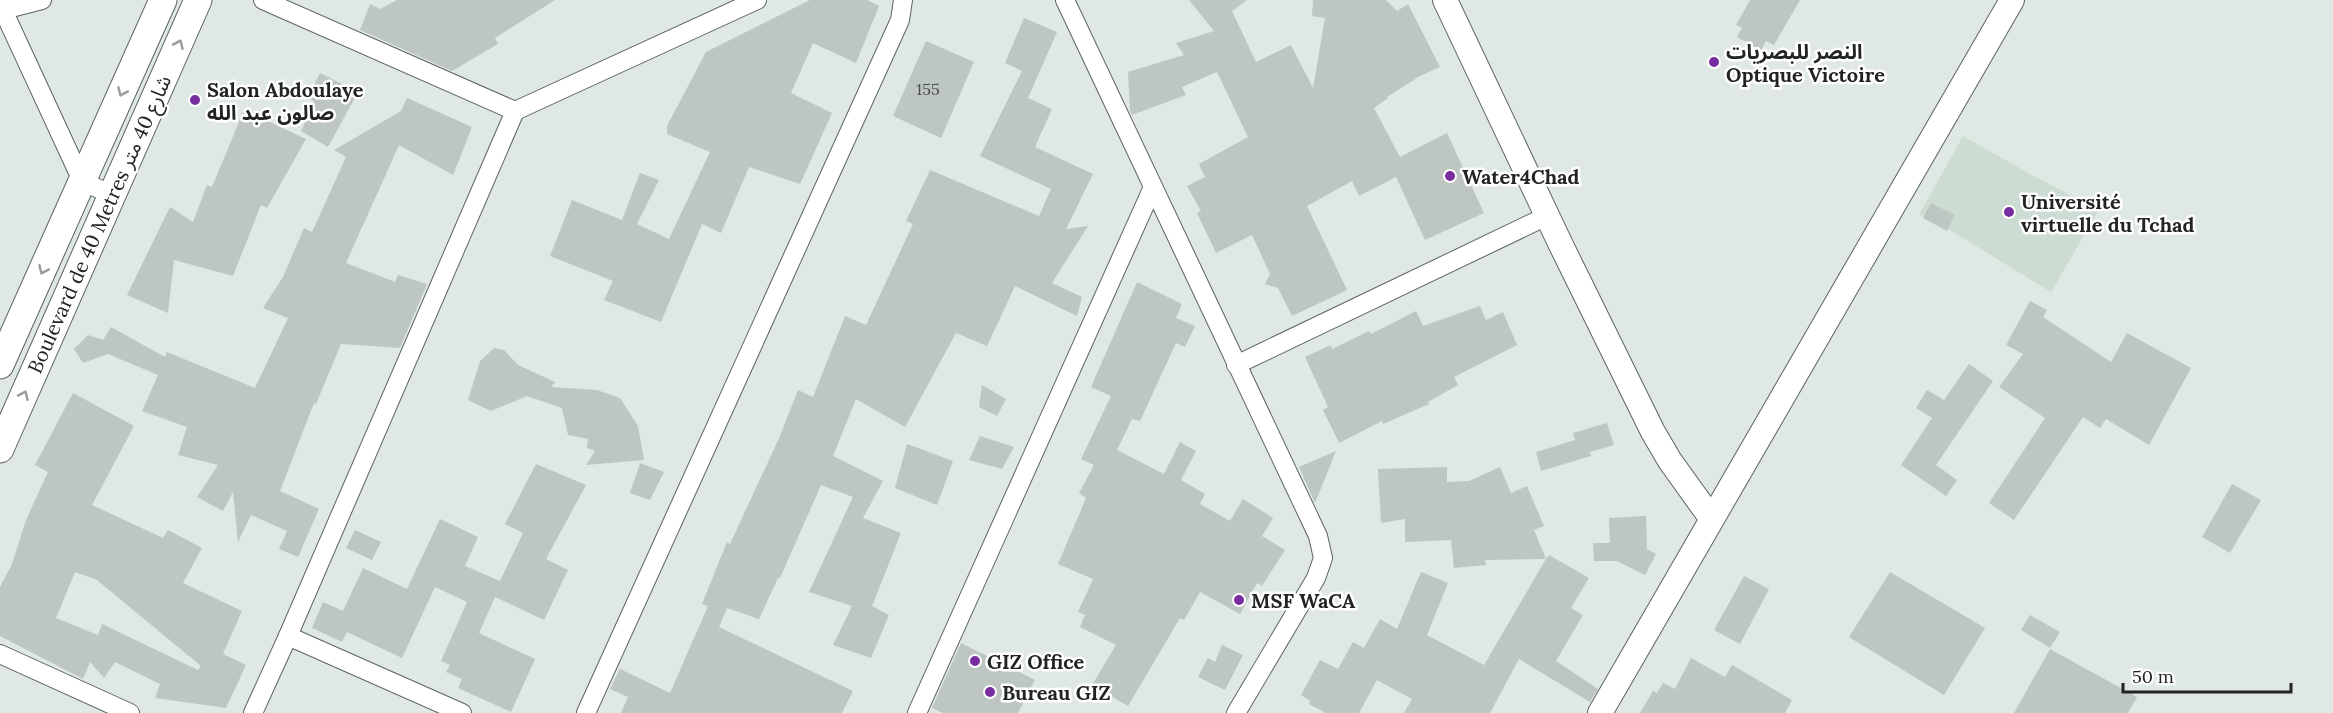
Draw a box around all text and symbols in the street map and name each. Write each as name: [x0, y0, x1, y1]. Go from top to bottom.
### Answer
one-way arrow: [171, 39, 183, 50]
place label: النصر للبصريات Optique Victoire: [1726, 39, 1885, 87]
marker: النصر للبصريات Optique Victoire: [1707, 55, 1721, 69]
street label: Boulevard de 40 Metres شارع 40 متر: [22, 71, 179, 378]
place label: Salon Abdoulaye صالون عبد الله: [207, 77, 364, 125]
house number: 155: [916, 79, 940, 99]
one-way arrow: [117, 85, 129, 96]
marker: Salon Abdoulaye صالون عبد الله: [188, 93, 202, 107]
place label: Water4Chad: [1462, 164, 1580, 189]
marker: Water4Chad: [1443, 169, 1457, 183]
place label: Université virtuelle du Tchad: [2021, 189, 2195, 237]
marker: Université virtuelle du Tchad: [2002, 205, 2016, 219]
one-way arrow: [38, 263, 50, 274]
one-way arrow: [16, 391, 28, 402]
place label: MSF WaCA: [1251, 588, 1356, 613]
marker: MSF WaCA: [1232, 593, 1246, 607]
place label: GIZ Office: [987, 649, 1085, 674]
marker: GIZ Office: [968, 654, 982, 668]
scale bar: [2123, 656, 2291, 694]
text: 50 m: [2132, 665, 2174, 688]
place label: Bureau GIZ: [1002, 680, 1111, 705]
marker: Bureau GIZ: [983, 685, 997, 699]

